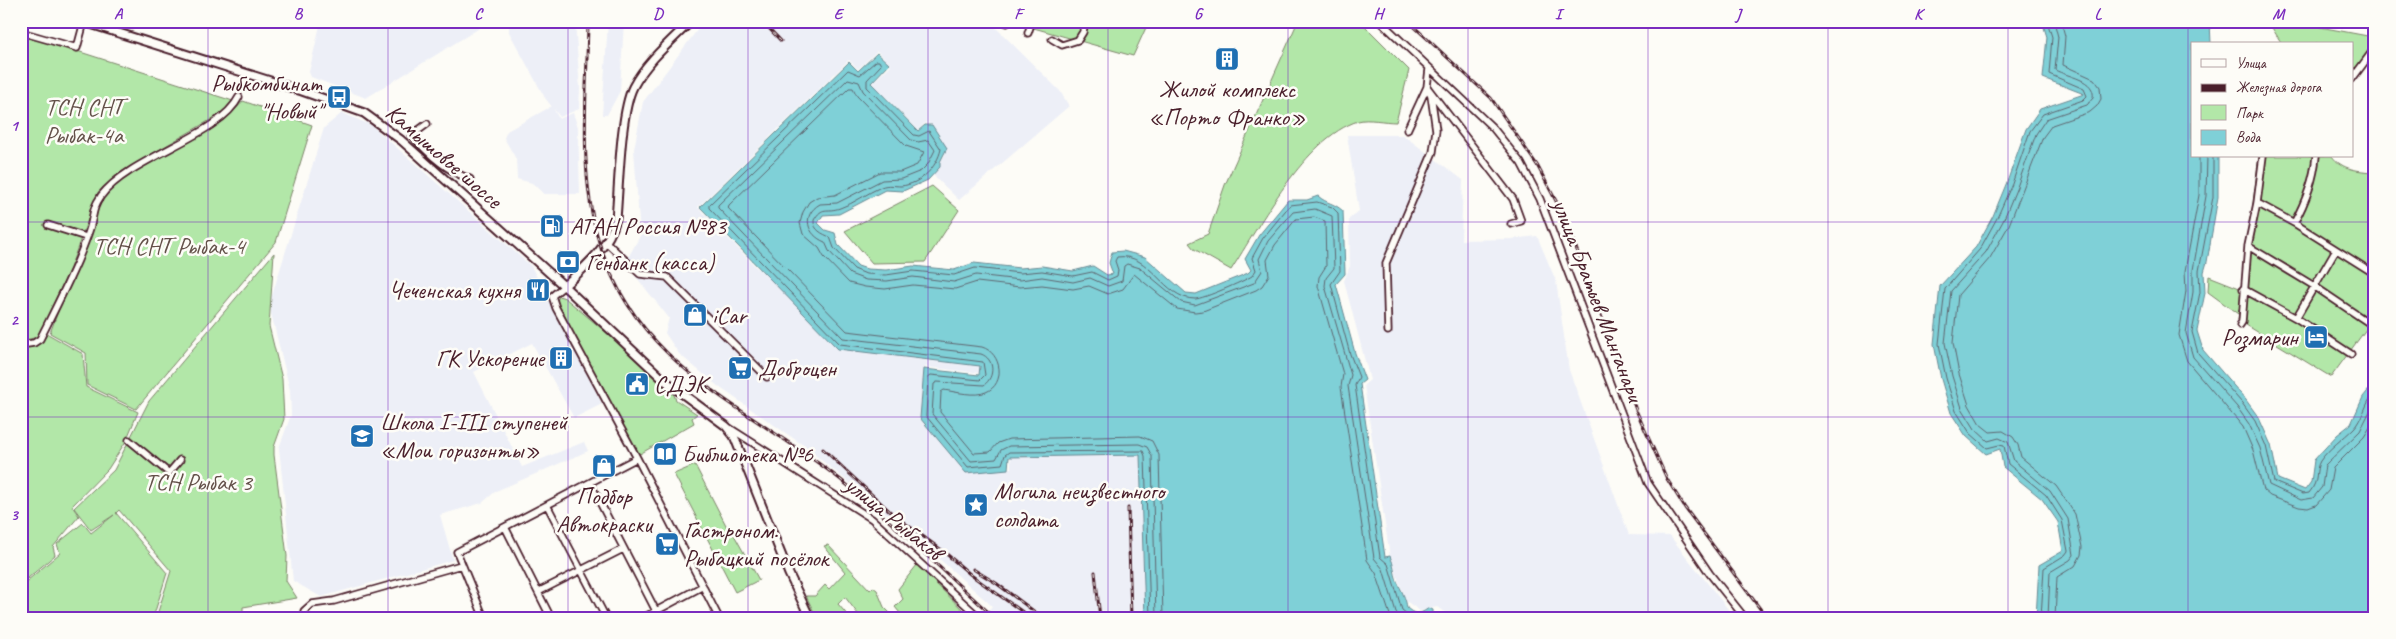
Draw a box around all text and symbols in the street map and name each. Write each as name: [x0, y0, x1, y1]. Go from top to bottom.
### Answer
text: A: [114, 4, 124, 24]
text: B: [294, 4, 304, 24]
text: C: [474, 4, 484, 24]
text: D: [653, 4, 664, 24]
text: E: [834, 4, 845, 24]
text: F: [1014, 4, 1025, 24]
text: G: [1194, 4, 1204, 24]
text: H: [1373, 4, 1385, 24]
text: I: [1555, 4, 1565, 24]
text: J: [1734, 4, 1743, 24]
text: K: [1914, 4, 1926, 24]
text: L: [2095, 4, 2103, 24]
text: M: [2272, 4, 2286, 24]
legend: [2191, 42, 2354, 158]
building icon: Жилой комплекс «Порто Франко»: [1214, 46, 1240, 72]
text: Улица: [2236, 54, 2267, 73]
place label: Рыбкомбинат "Новый": [211, 68, 327, 126]
place label: Жилой комплекс «Порто Франко»: [1148, 74, 1306, 132]
text: Железная дорога: [2236, 78, 2323, 97]
bus stop icon: Рыбкомбинат "Новый": [326, 84, 352, 110]
park label: ТСН СНТ Рыбак-4а: [45, 92, 129, 150]
street label: Камышовое шоссе: [380, 97, 510, 216]
text: Парк: [2236, 104, 2264, 123]
text: 1: [10, 116, 19, 136]
text: Вода: [2236, 128, 2261, 147]
street label: улица Братьев Манганари: [1545, 193, 1651, 408]
place label: АТАН Россия №83: [570, 211, 728, 241]
fuel station icon: АТАН Россия №83: [539, 213, 565, 239]
park label: ТСН СНТ Рыбак-4: [93, 231, 247, 261]
place label: Генбанк (касса): [586, 247, 715, 277]
bank icon: Генбанк (касса): [555, 249, 581, 275]
place label: Чеченская кухня: [389, 275, 522, 305]
restaurant icon: Чеченская кухня: [525, 277, 551, 303]
place label: iCar: [712, 300, 748, 330]
shop icon: iCar: [682, 302, 708, 328]
text: 2: [10, 310, 19, 330]
place label: Розмарин: [2222, 322, 2300, 353]
hotel icon: Розмарин: [2303, 324, 2329, 350]
place label: ГК Ускорение: [436, 343, 546, 373]
building icon: ГК Ускорение: [548, 345, 574, 371]
place label: Доброцен: [758, 353, 838, 383]
supermarket icon: Доброцен: [727, 355, 753, 381]
place label: СДЭК: [654, 369, 712, 399]
public building icon: СДЭК: [624, 371, 650, 397]
place label: Школа I-III ступеней «Мои горизонты»: [380, 407, 569, 465]
school or university icon: Школа I-III ступеней «Мои горизонты»: [349, 423, 375, 449]
place label: Библиотека №6: [682, 439, 814, 469]
library icon: Библиотека №6: [652, 441, 678, 467]
shop icon: Подбор Автокраски: [591, 453, 617, 479]
park label: ТСН Рыбак 3: [144, 467, 254, 497]
street label: улица Рыбаков: [838, 468, 953, 569]
place label: Могила неизвестного солдата: [994, 476, 1167, 534]
place label: Подбор Автокраски: [556, 481, 654, 539]
place icon: Могила неизвестного солдата: [963, 492, 989, 518]
text: 3: [10, 505, 19, 525]
place label: Гастроном. Рыбацкий посёлок: [684, 515, 831, 573]
supermarket icon: Гастроном. Рыбацкий посёлок: [654, 531, 680, 557]

